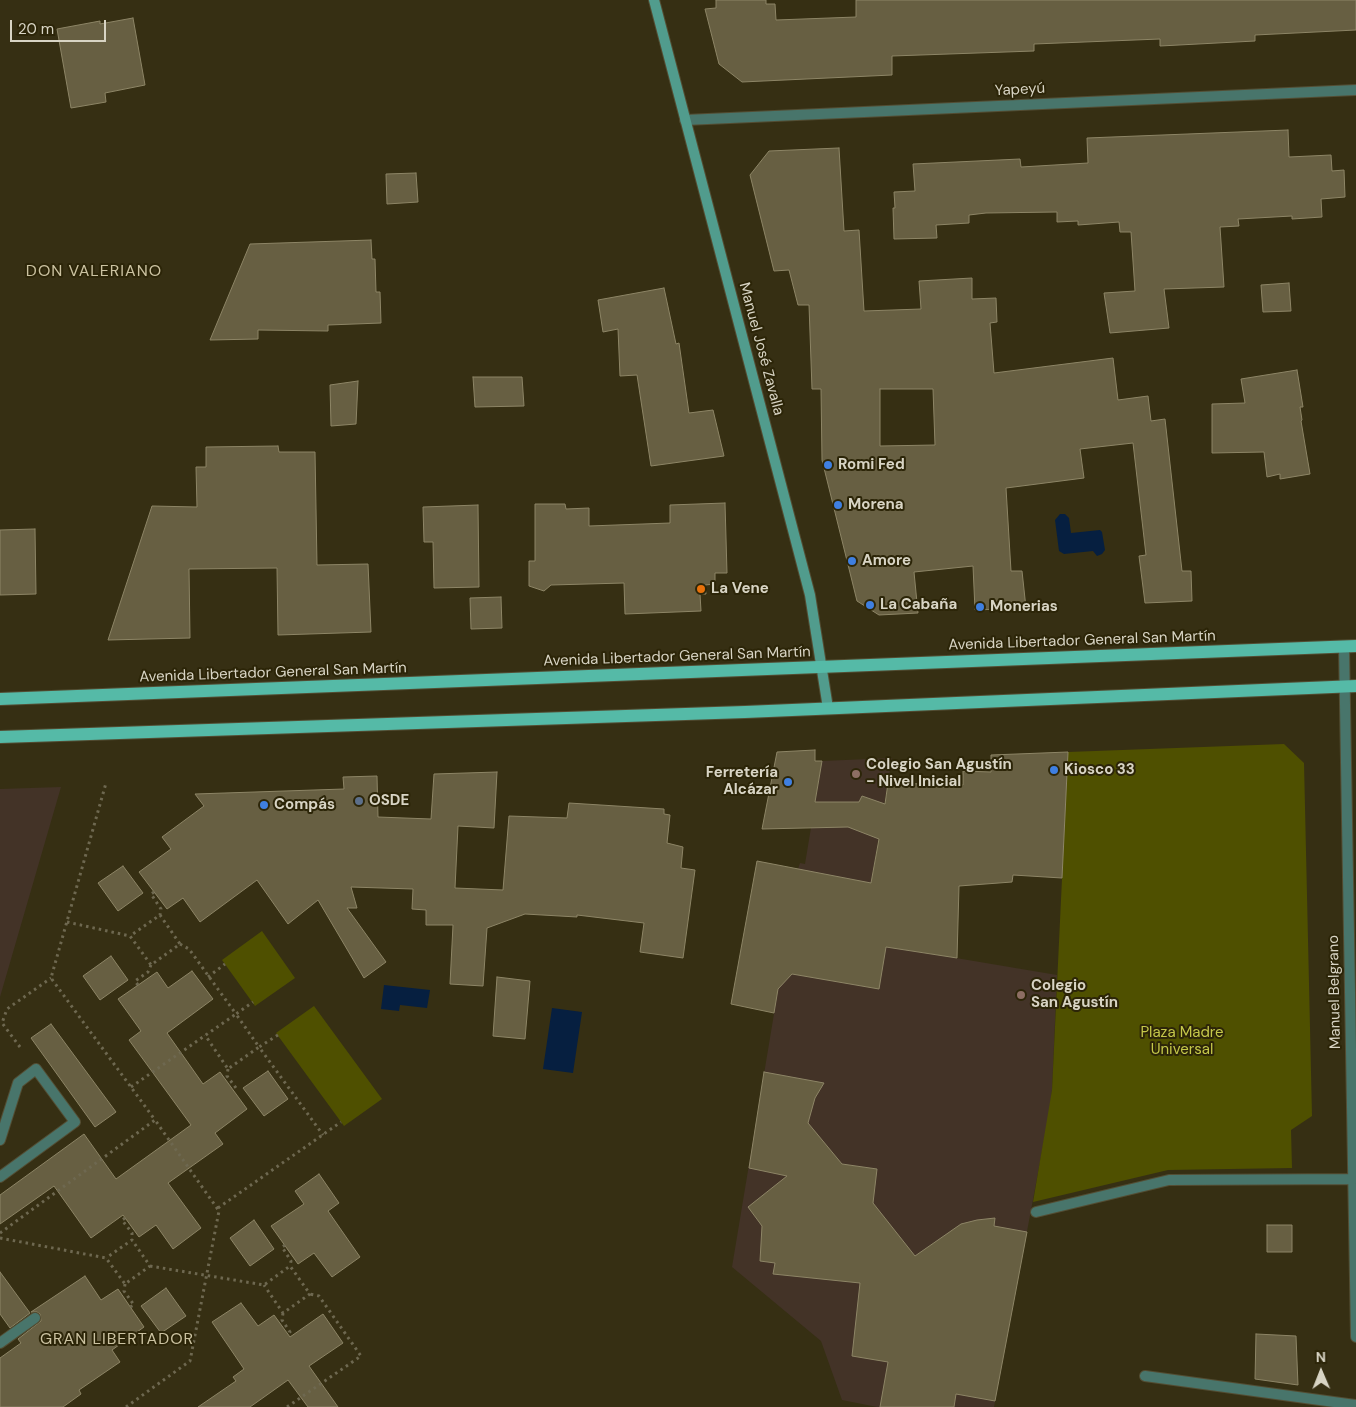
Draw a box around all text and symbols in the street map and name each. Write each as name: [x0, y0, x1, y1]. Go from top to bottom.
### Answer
scale bar: [12, 10, 109, 42]
text: 20 m: [18, 19, 54, 39]
street label: Yapeyú: [994, 80, 1046, 100]
district label: DON VALERIANO: [24, 262, 164, 282]
street label: Manuel José Zavalla: [735, 281, 787, 417]
place label: Romi Fed: [838, 456, 905, 474]
marker: Romi Fed: [822, 459, 834, 471]
place label: Morena: [848, 496, 904, 514]
marker: Morena: [832, 499, 844, 511]
place label: Amore: [862, 552, 911, 570]
marker: Amore: [846, 555, 858, 567]
place label: La Vene: [711, 580, 769, 598]
marker: La Vene: [695, 583, 707, 595]
place label: La Cabaña: [880, 596, 957, 614]
place label: Monerias: [990, 598, 1058, 616]
marker: La Cabaña: [864, 599, 876, 611]
marker: Monerias: [974, 601, 986, 613]
street label: Avenida Libertador General San Martín: [948, 627, 1216, 655]
street label: Avenida Libertador General San Martín: [543, 643, 811, 671]
street label: Avenida Libertador General San Martín: [139, 659, 407, 687]
place label: Colegio San Agustín - Nivel Inicial: [866, 756, 1012, 791]
place label: Kiosco 33: [1064, 761, 1135, 779]
place label: Ferretería Alcázar: [706, 764, 778, 799]
marker: Kiosco 33: [1048, 764, 1060, 776]
marker: Colegio San Agustín - Nivel Inicial: [850, 768, 862, 780]
marker: Ferretería Alcázar: [782, 776, 794, 788]
place label: OSDE: [369, 792, 409, 810]
marker: OSDE: [353, 795, 365, 807]
place label: Compás: [274, 796, 335, 814]
marker: Compás: [258, 799, 270, 811]
street label: Manuel Belgrano: [1325, 935, 1345, 1049]
place label: Colegio San Agustín: [1031, 977, 1118, 1012]
marker: Colegio San Agustín: [1015, 989, 1027, 1001]
park label: Plaza Madre Universal: [1140, 1024, 1224, 1059]
district label: GRAN LIBERTADOR: [38, 1330, 196, 1350]
north arrow: [1296, 1347, 1346, 1397]
text: N: [1315, 1348, 1326, 1366]

